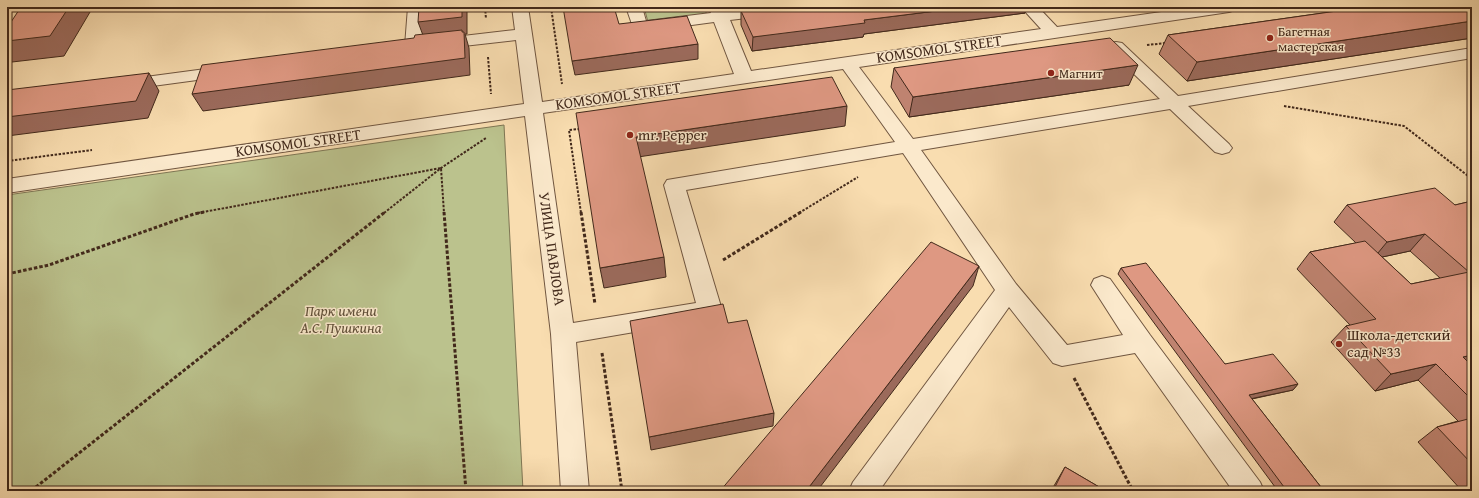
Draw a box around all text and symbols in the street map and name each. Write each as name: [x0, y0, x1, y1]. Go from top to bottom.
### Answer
place label: Багетная мастерская: [1278, 22, 1344, 56]
street label: KOMSOMOL STREET: [875, 29, 1003, 68]
marker: Багетная мастерская: [1265, 33, 1275, 43]
place label: Магнит: [1059, 64, 1103, 83]
marker: Магнит: [1046, 68, 1056, 78]
street label: KOMSOMOL STREET: [554, 76, 682, 115]
street label: KOMSOMOL STREET: [234, 123, 362, 162]
place label: mr. Pepper: [638, 124, 707, 145]
marker: mr. Pepper: [625, 130, 635, 140]
street label: УЛИЦА ПАВЛОВА: [534, 191, 571, 307]
park label: Парк имени А.С. Пушкина: [299, 300, 382, 338]
place label: Школа-детский сад №33: [1347, 324, 1450, 362]
marker: Школа-детский сад №33: [1334, 339, 1344, 349]

